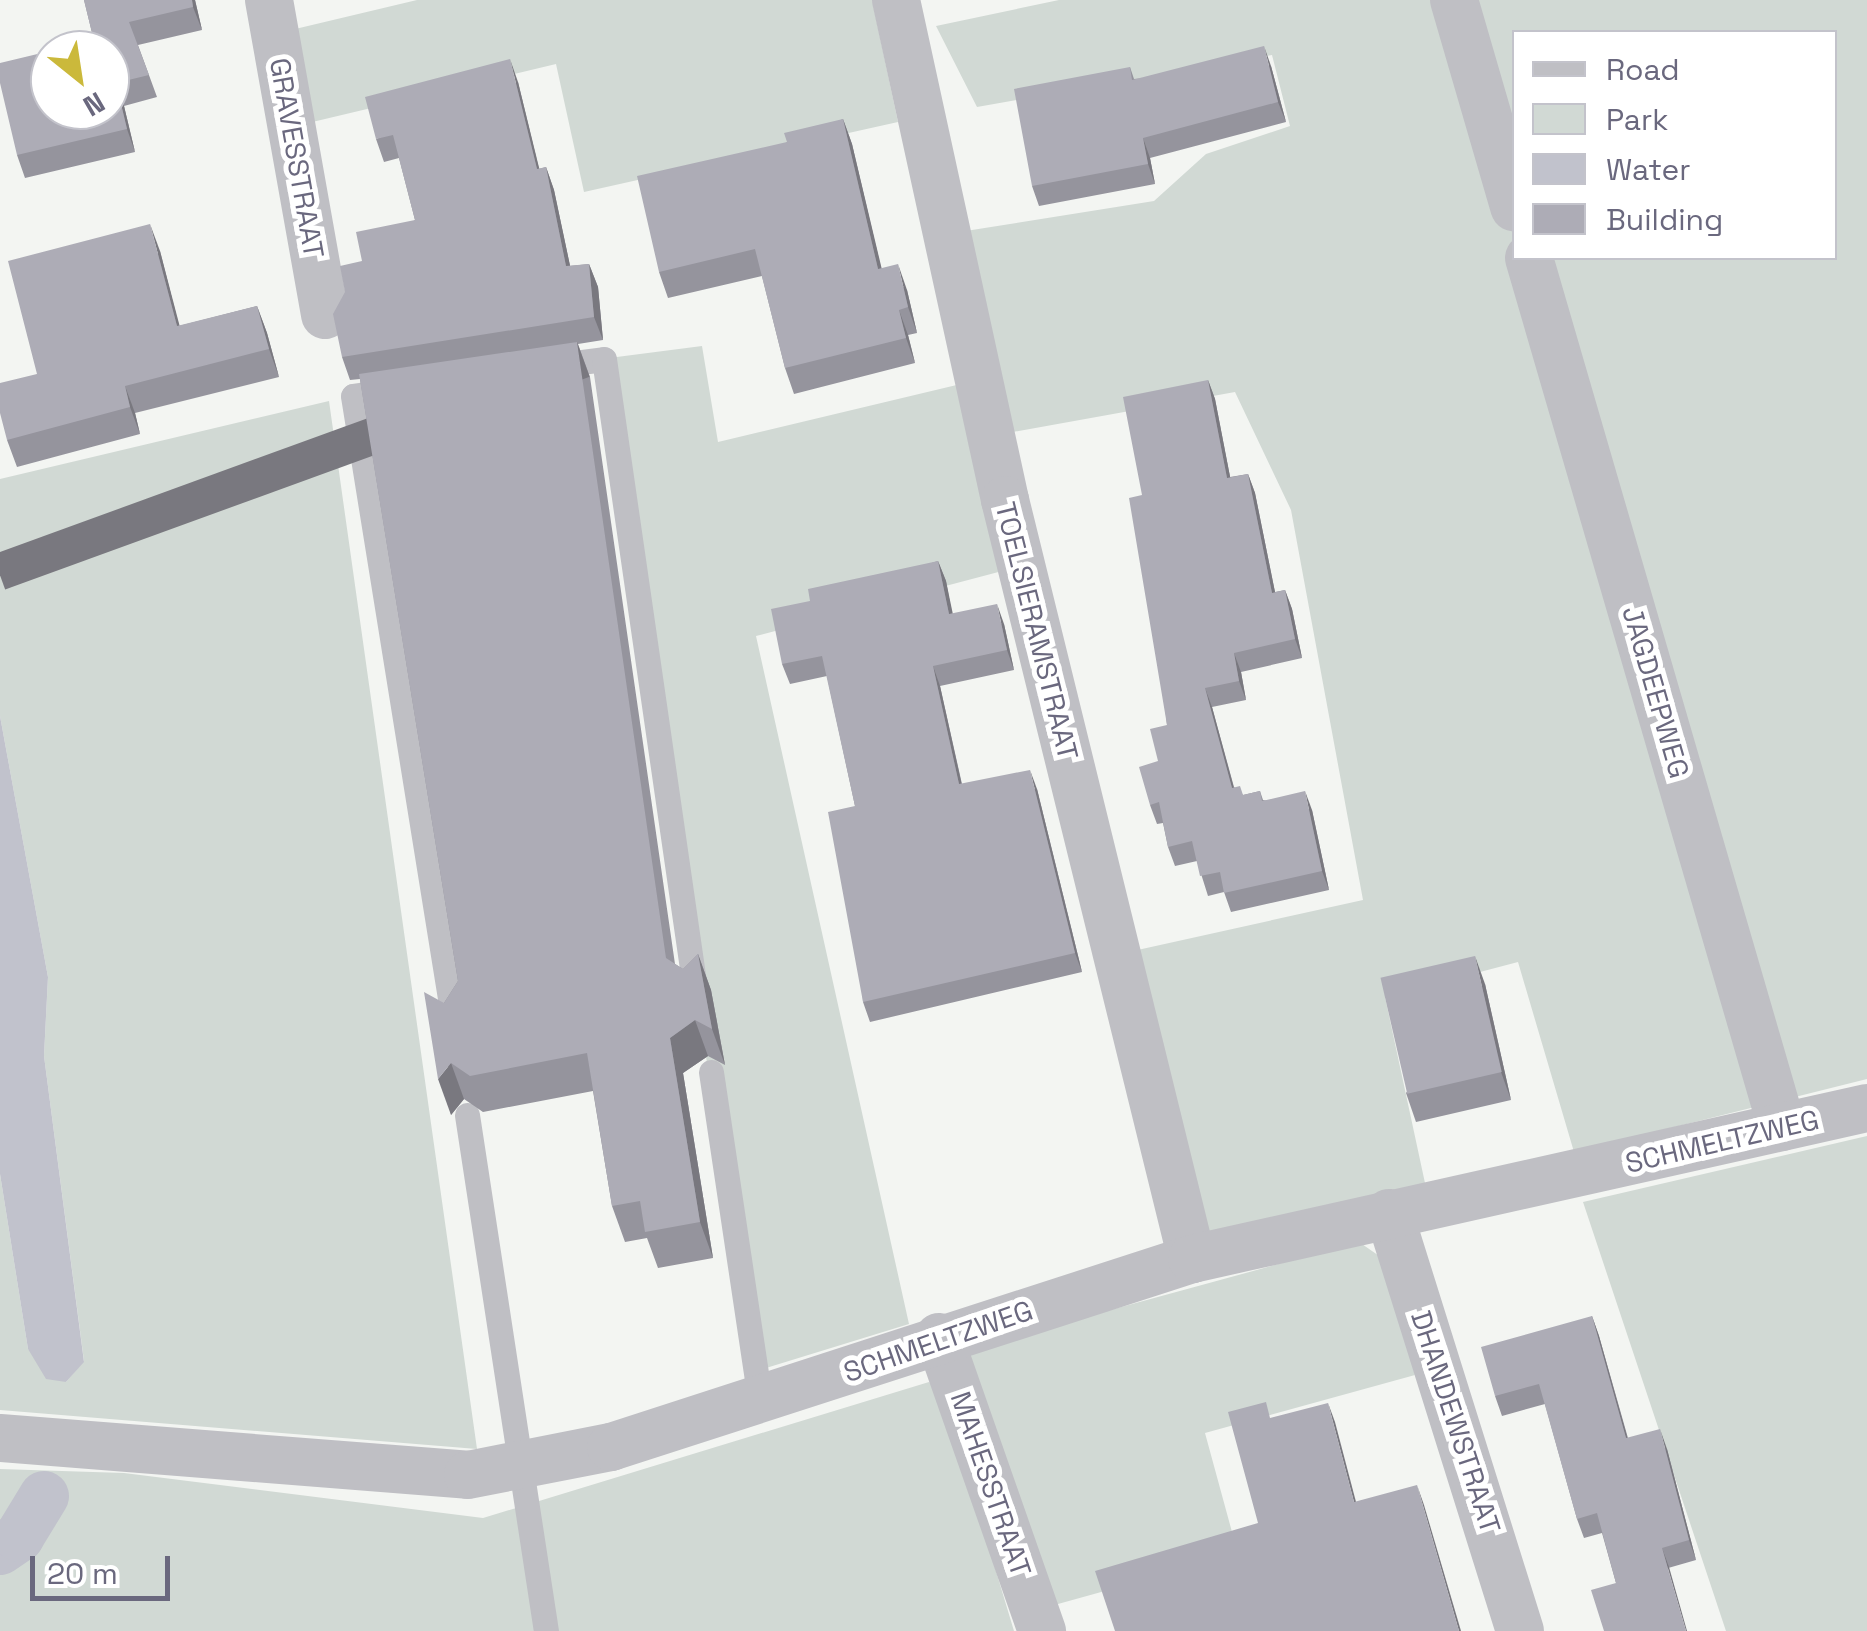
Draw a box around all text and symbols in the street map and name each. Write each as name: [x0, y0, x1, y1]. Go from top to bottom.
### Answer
north arrow: [30, 30, 130, 130]
legend: [1512, 30, 1837, 260]
text: Road: [1606, 50, 1680, 89]
street label: GRAVESSTRAAT: [263, 55, 331, 261]
text: N: [77, 84, 111, 125]
text: Park: [1606, 100, 1668, 139]
text: Water: [1606, 150, 1691, 189]
text: Building: [1606, 200, 1723, 239]
street label: TOELSIERAMSTRAAT: [989, 498, 1085, 764]
street label: JAGDEEPWEG: [1615, 602, 1697, 782]
street label: SCHMELTZWEG: [1622, 1102, 1822, 1180]
street label: SCHMELTZWEG: [839, 1293, 1037, 1389]
street label: DHANDEWSTRAAT: [1404, 1306, 1508, 1538]
street label: MAHESSTRAAT: [944, 1387, 1038, 1581]
scale bar: [35, 1536, 175, 1598]
text: 20 m: [47, 1554, 118, 1593]

